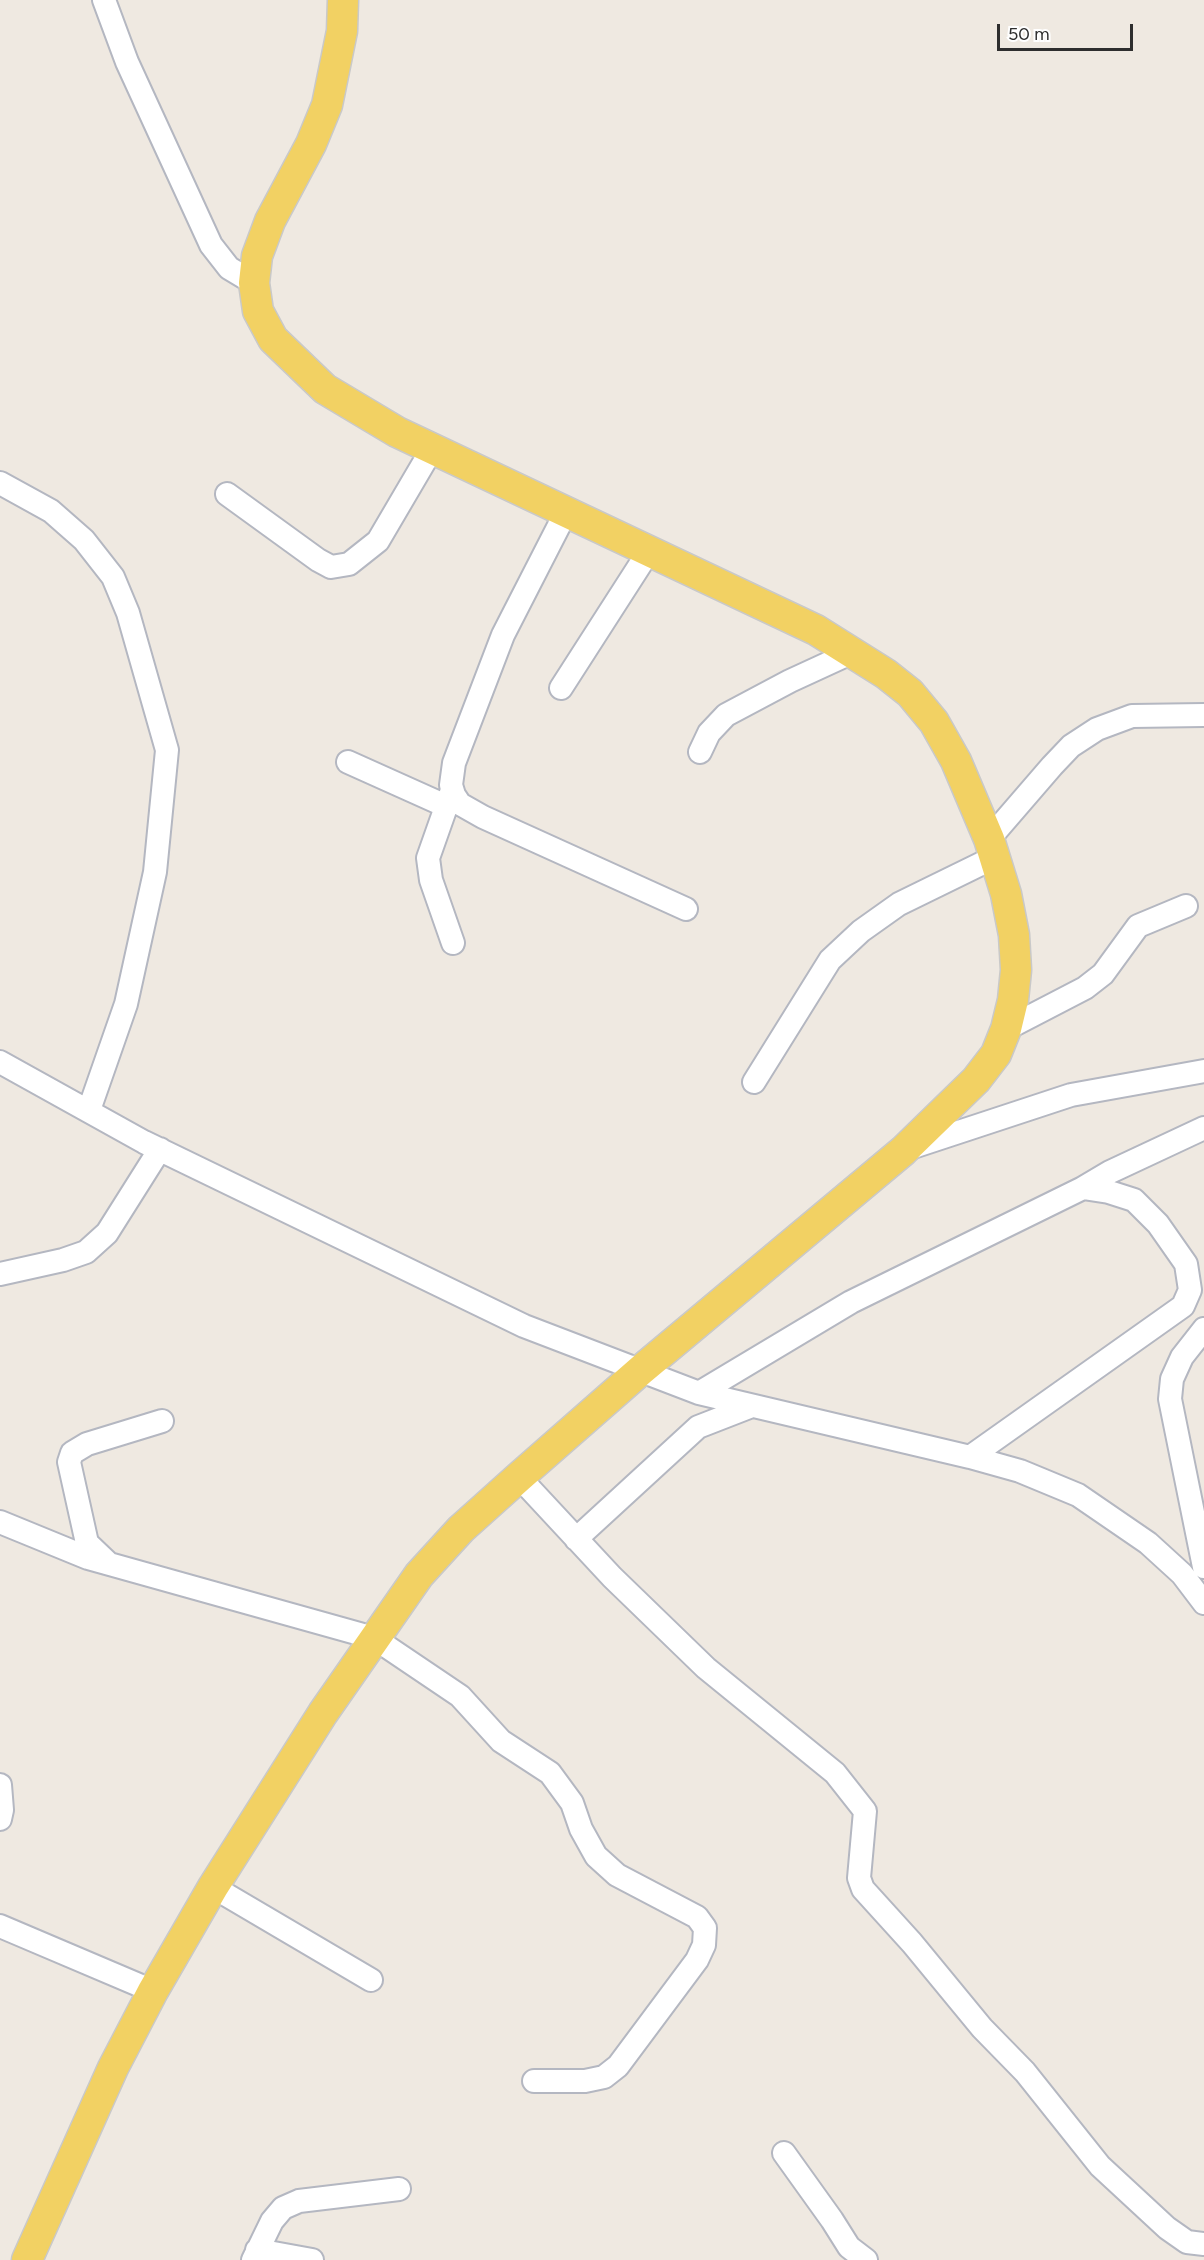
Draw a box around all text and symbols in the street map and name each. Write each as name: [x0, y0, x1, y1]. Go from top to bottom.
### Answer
scale bar: [1000, 12, 1136, 50]
text: 50 m: [1008, 23, 1050, 45]

